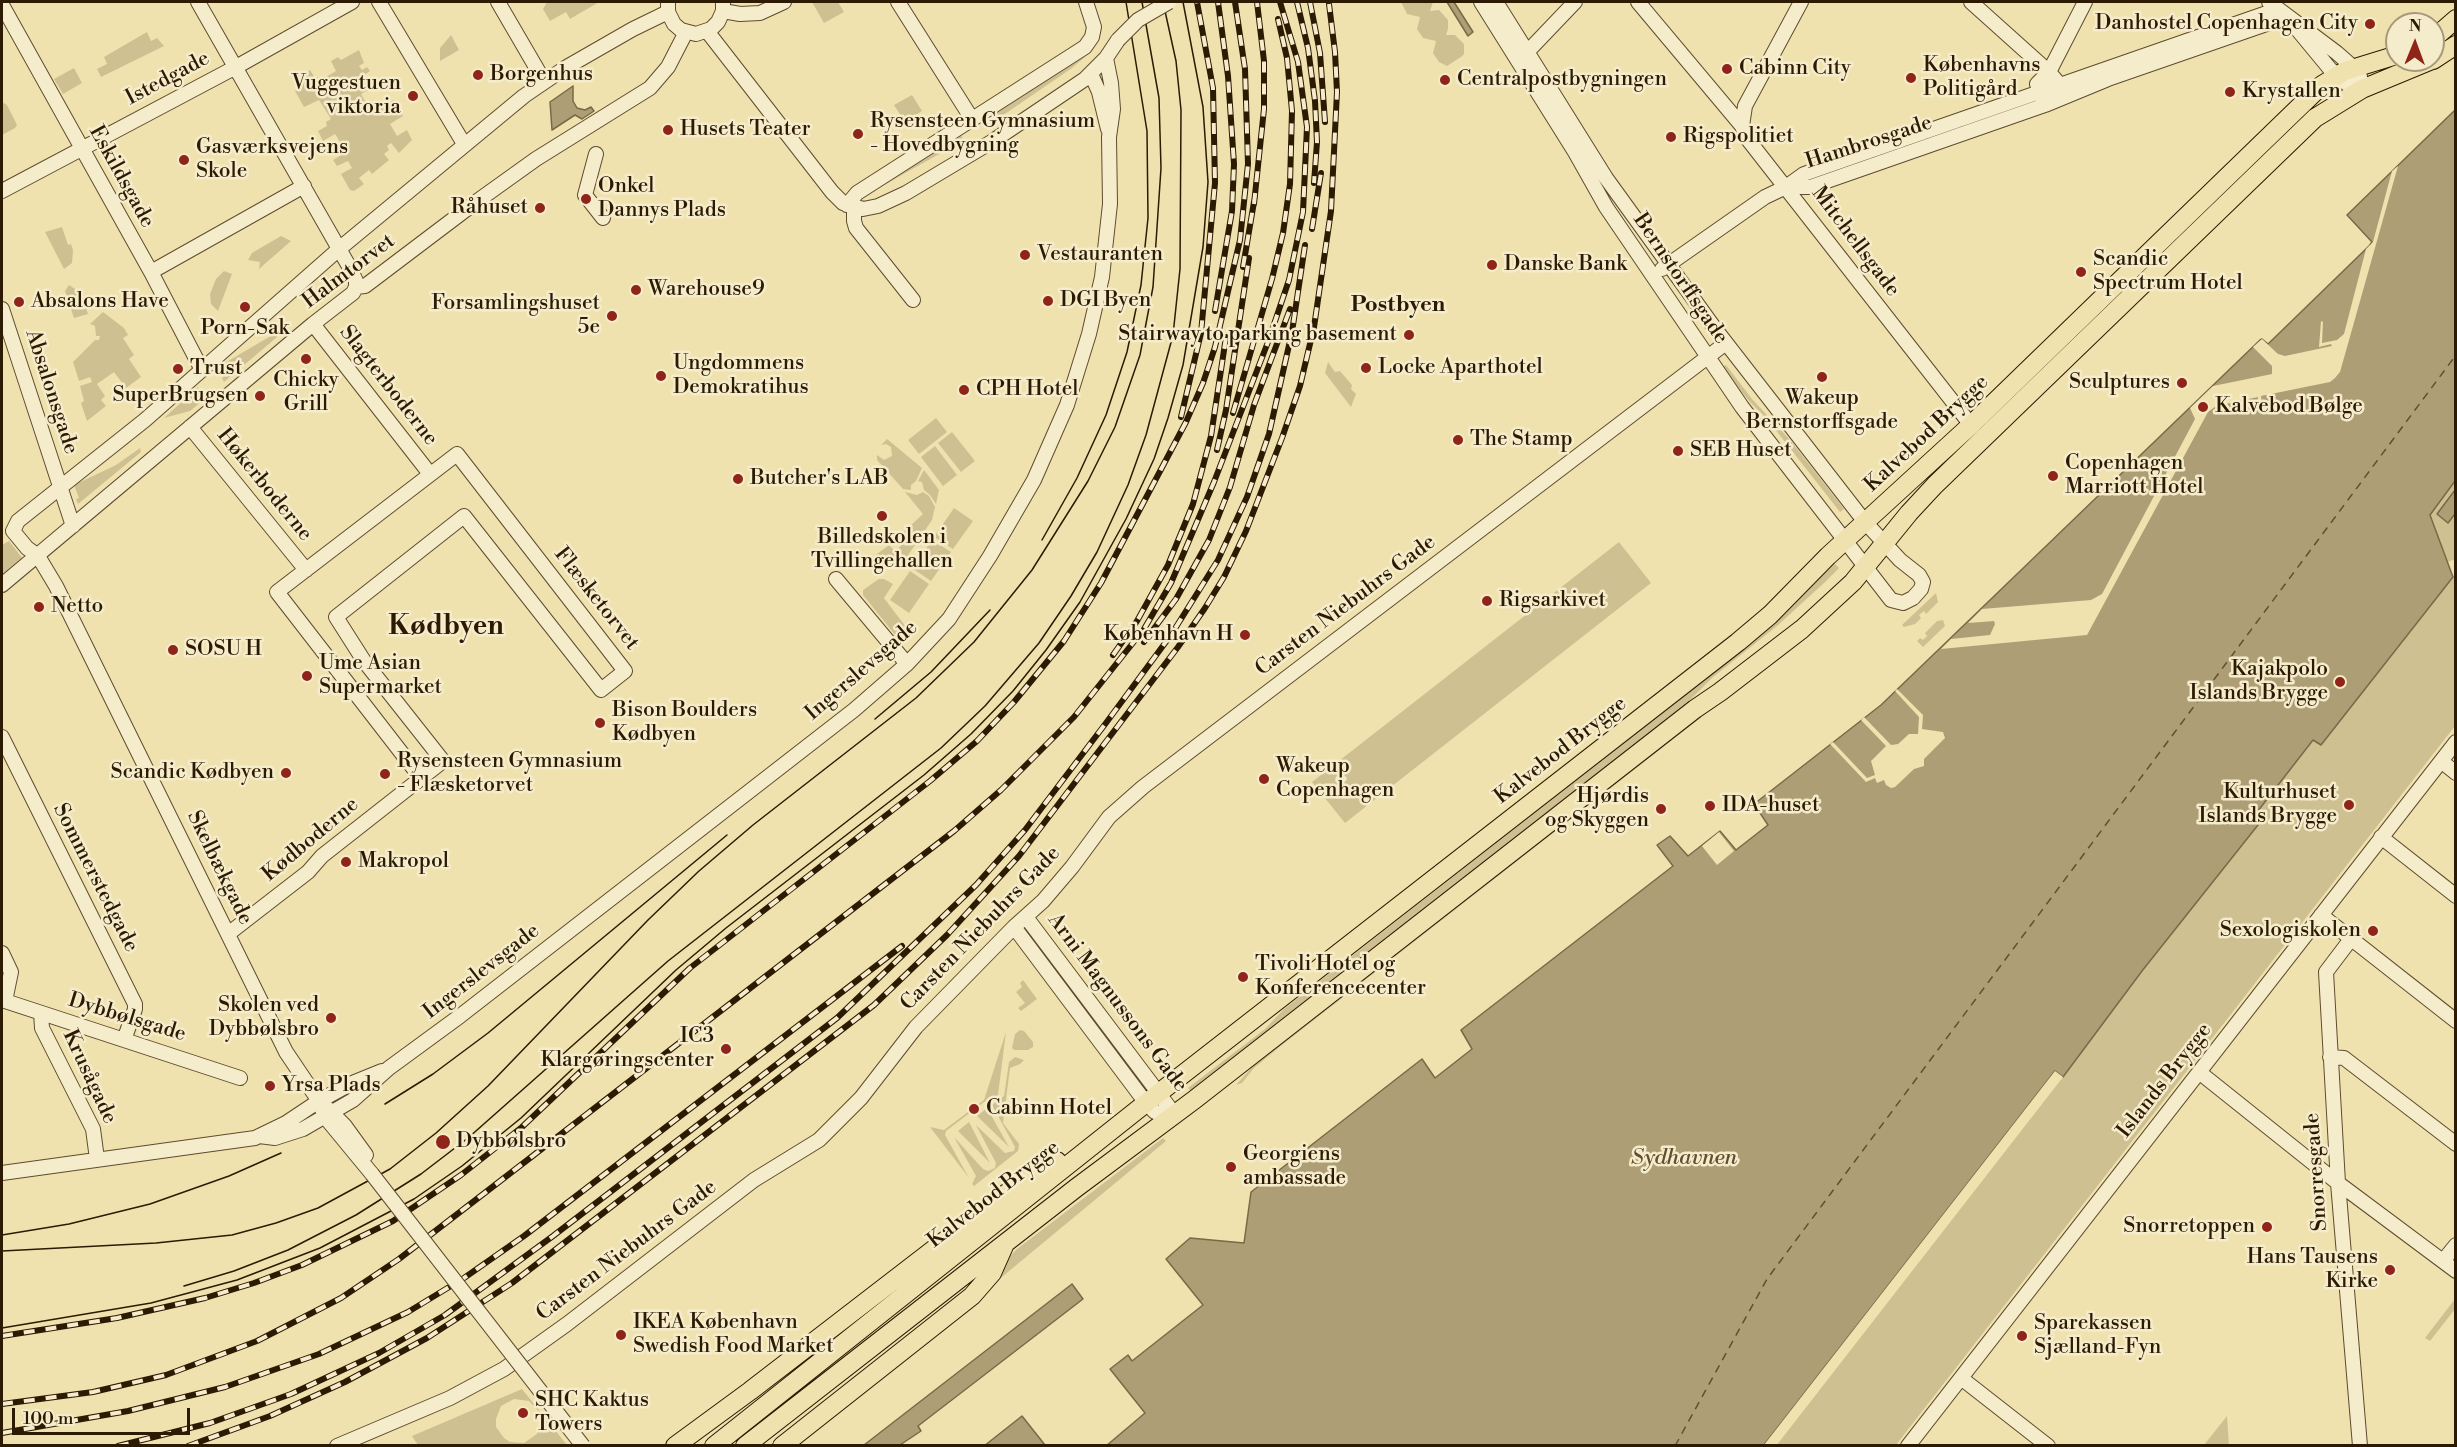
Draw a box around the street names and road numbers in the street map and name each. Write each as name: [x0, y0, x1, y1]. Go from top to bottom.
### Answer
street label: Istedgade: [122, 46, 214, 112]
street label: Hambrosgade: [1802, 111, 1936, 175]
street label: Eskildsgade: [83, 121, 159, 233]
street label: Mitchellsgade: [1805, 182, 1905, 302]
street label: Bernstorffsgade: [1627, 209, 1733, 349]
street label: Halmtorvet: [298, 229, 400, 315]
street label: Slagterboderne: [333, 321, 443, 451]
street label: Absalonsgade: [19, 326, 83, 458]
street label: Kalvebod Brygge: [1860, 370, 1994, 498]
street label: Høkerboderne: [211, 424, 317, 546]
street label: Carsten Niebuhrs Gade: [1251, 530, 1441, 682]
street label: Flæsketorvet: [548, 543, 644, 655]
street label: Ingerslevsgade: [801, 615, 923, 727]
street label: Kalvebod Brygge: [1490, 692, 1632, 810]
street label: Kødboderne: [258, 792, 364, 888]
street label: Sommerstedgade: [47, 799, 143, 957]
street label: Skelbækgade: [181, 807, 257, 929]
street label: Carsten Niebuhrs Gade: [896, 841, 1066, 1017]
street label: Arni Magnussons Gade: [1042, 909, 1192, 1097]
street label: Ingerslevsgade: [419, 919, 545, 1025]
street label: Dybbølsgade: [65, 988, 189, 1048]
street label: Islands Brygge: [2112, 1019, 2218, 1143]
street label: Krusågade: [56, 1026, 122, 1128]
street label: Snorresgade: [2300, 1112, 2334, 1232]
street label: Kalvebod Brygge: [923, 1136, 1065, 1254]
street label: Carsten Niebuhrs Gade: [532, 1175, 722, 1327]

